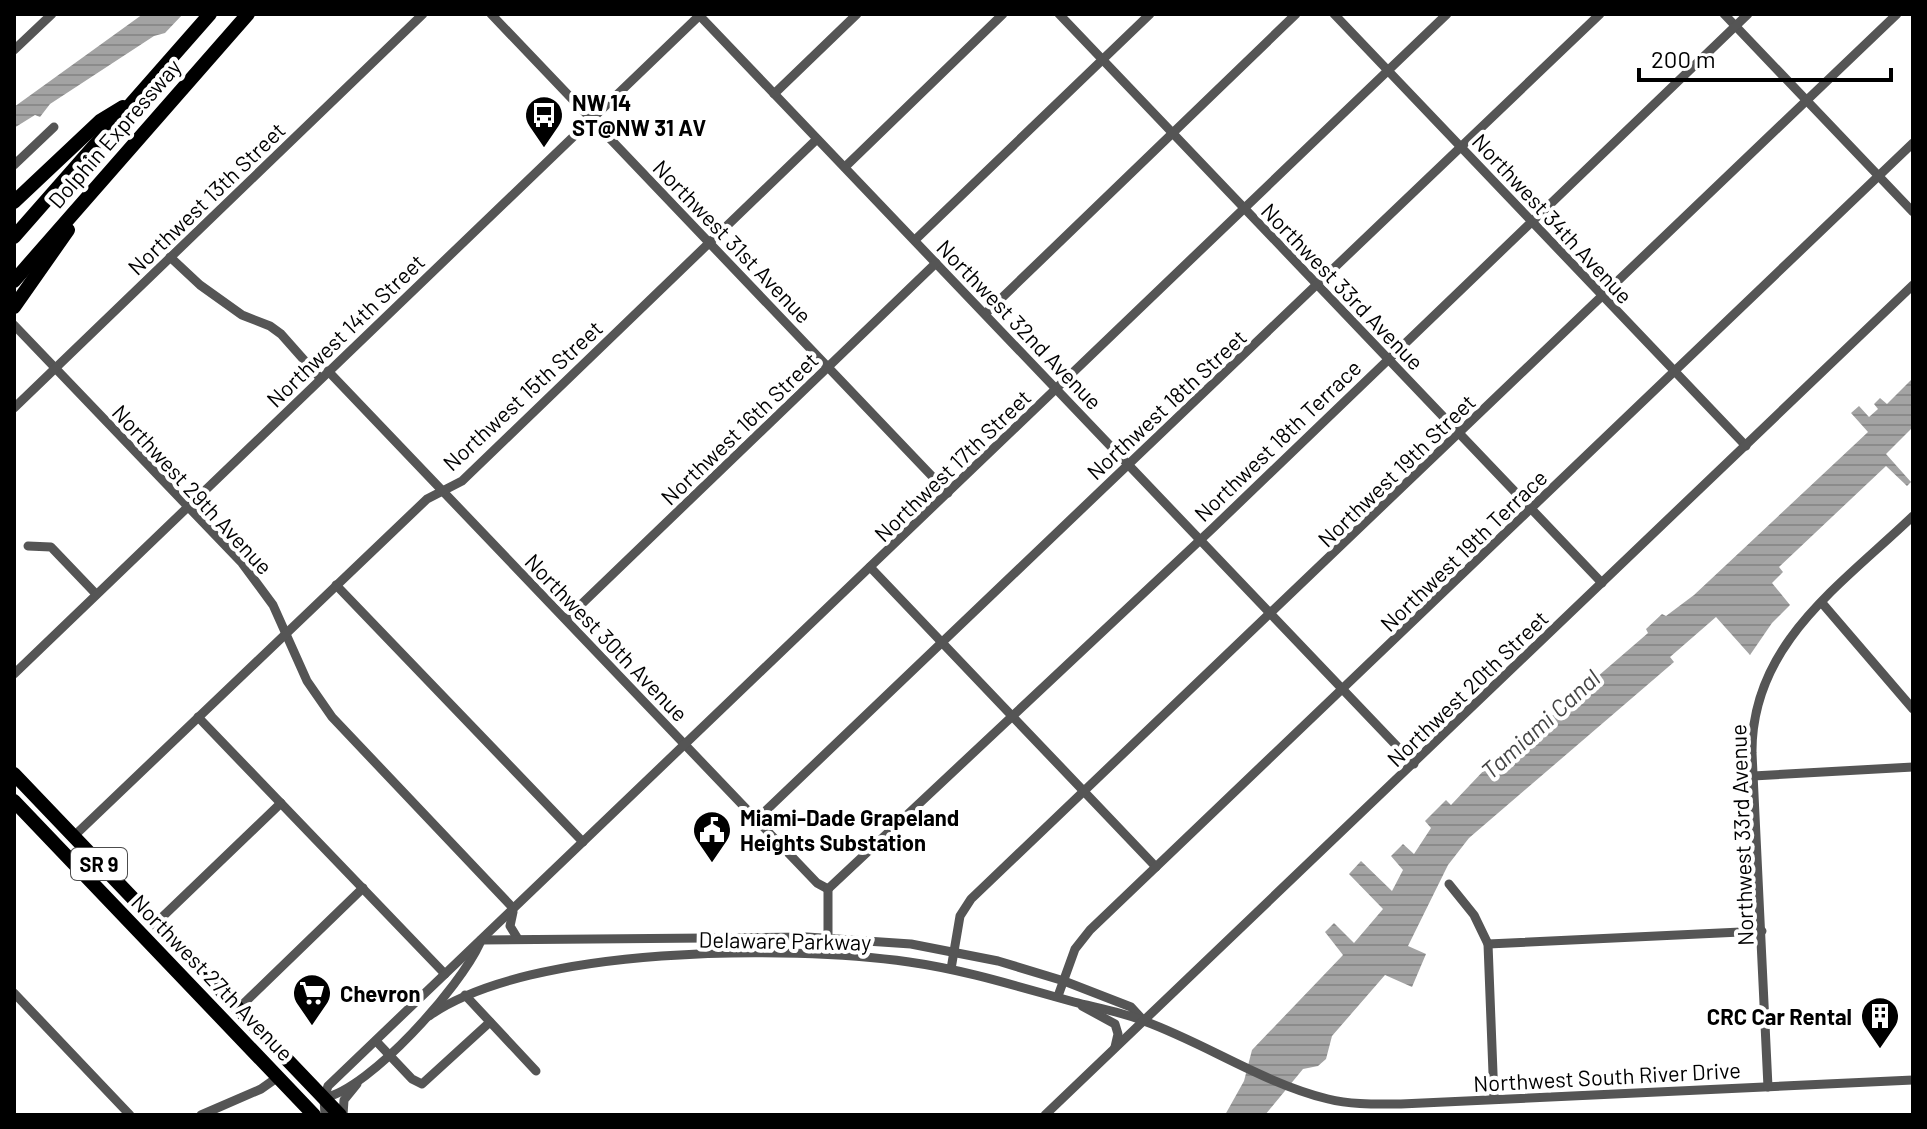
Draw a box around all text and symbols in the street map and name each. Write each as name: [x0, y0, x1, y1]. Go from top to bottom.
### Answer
scale bar: [1639, 32, 1891, 82]
text: 200 m: [1651, 44, 1716, 73]
street label: Dolphin Expressway: [42, 53, 186, 213]
place label: NW 14 ST@NW 31 AV: [572, 89, 706, 140]
bus stop icon: NW 14 ST@NW 31 AV: [523, 94, 565, 149]
street label: Northwest 13th Street: [122, 116, 290, 280]
street label: Northwest 34th Avenue: [1468, 128, 1638, 308]
street label: Northwest 31st Avenue: [648, 154, 818, 328]
street label: Northwest 33rd Avenue: [1257, 197, 1429, 375]
street label: Northwest 32nd Avenue: [932, 234, 1108, 414]
street label: Northwest 14th Street: [261, 248, 429, 412]
street label: Northwest 15th Street: [437, 315, 607, 475]
street label: Northwest 18th Street: [1081, 323, 1251, 485]
street label: Northwest 16th Street: [655, 346, 823, 510]
street label: Northwest 18th Terrace: [1188, 354, 1366, 526]
street label: Northwest 17th Street: [868, 384, 1036, 546]
street label: Northwest 19th Street: [1312, 388, 1480, 552]
street label: Northwest 29th Avenue: [108, 399, 278, 579]
street label: Northwest 19th Terrace: [1374, 464, 1552, 636]
street label: Northwest 30th Avenue: [520, 548, 694, 726]
street label: Northwest 20th Street: [1381, 605, 1553, 771]
water label: Tamiami Canal: [1475, 663, 1606, 785]
street label: Northwest 33rd Avenue: [1724, 724, 1758, 946]
place label: Miami-Dade Grapeland Heights Substation: [740, 804, 959, 855]
public building icon: Miami-Dade Grapeland Heights Substation: [691, 809, 733, 864]
road number: SR 9: [71, 848, 127, 880]
street label: Northwest 27th Avenue: [127, 888, 299, 1066]
street label: Delaware Parkway: [699, 925, 871, 955]
supermarket icon: Chevron: [291, 972, 333, 1027]
place label: Chevron: [340, 980, 421, 1006]
building icon: CRC Car Rental: [1859, 995, 1901, 1050]
place label: CRC Car Rental: [1707, 1003, 1852, 1029]
street label: Northwest South River Drive: [1472, 1056, 1742, 1096]

